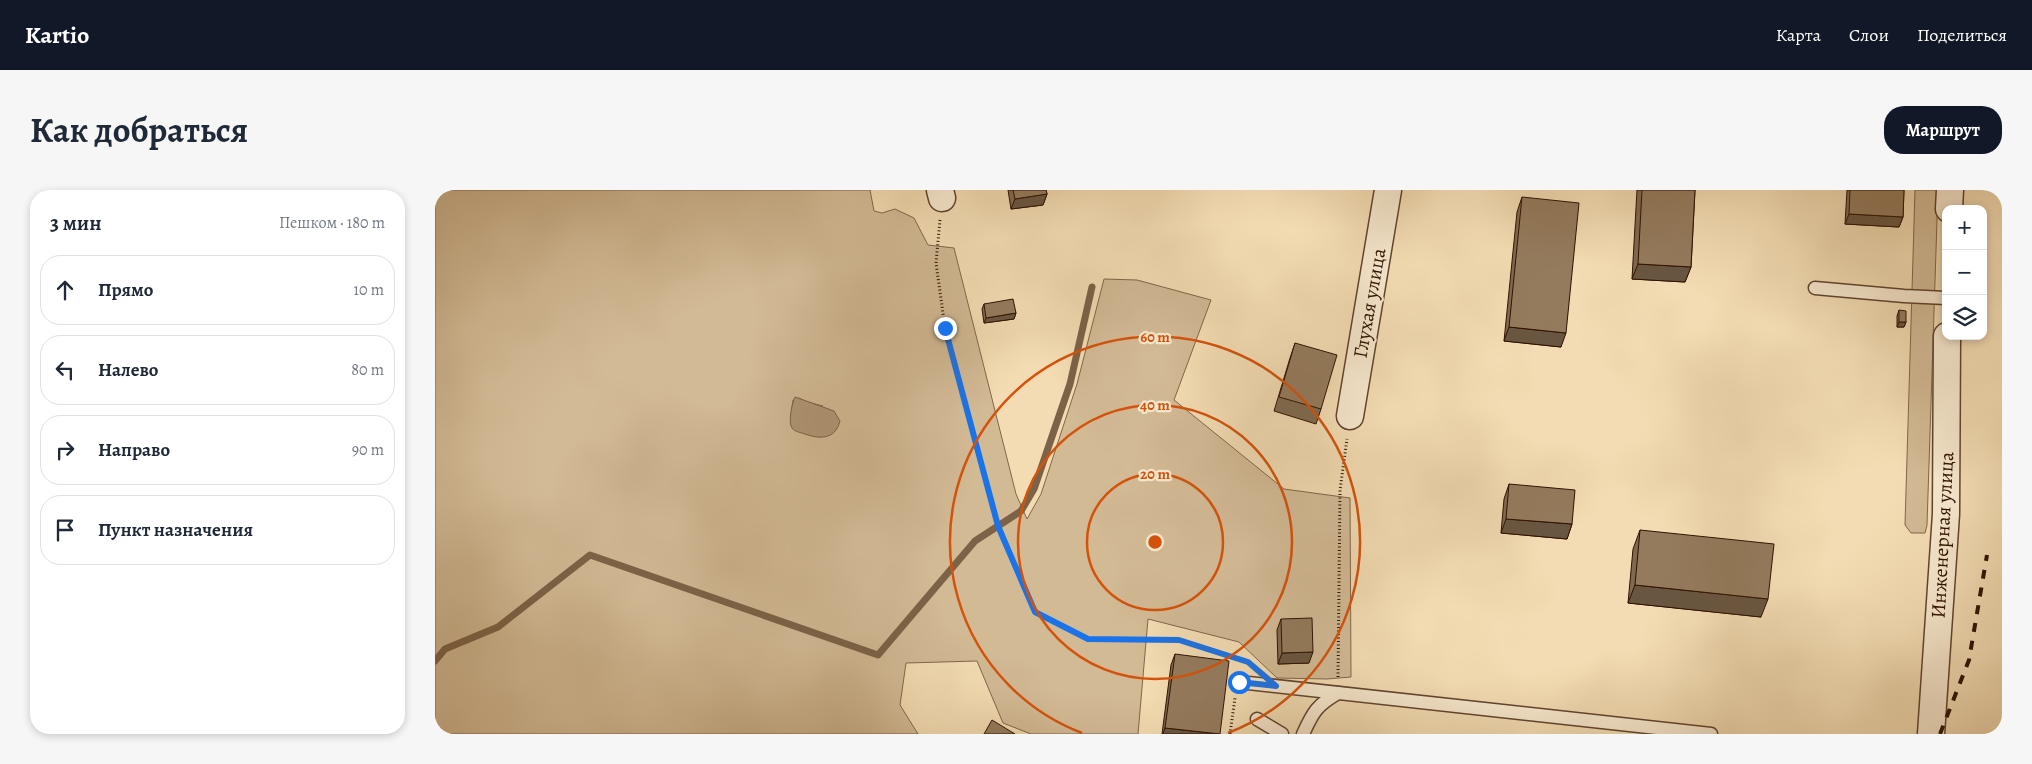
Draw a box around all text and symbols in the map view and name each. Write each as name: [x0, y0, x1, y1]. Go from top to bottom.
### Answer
text: Kartio: [25, 19, 89, 51]
text: Карта: [1776, 23, 1821, 47]
text: Слои: [1849, 23, 1889, 47]
text: Поделиться: [1917, 23, 2007, 47]
text: Как добраться: [30, 106, 248, 154]
button: Маршрут: [1884, 106, 2002, 154]
map controls: [1942, 205, 1987, 340]
button: +: [1942, 205, 1987, 250]
text: 3 мин: [50, 209, 102, 237]
text: Пешком · 180 m: [279, 212, 385, 234]
street label: Глухая улица: [1347, 245, 1393, 360]
button: −: [1942, 250, 1987, 295]
icon: ahead: [51, 276, 79, 304]
text: Прямо: [98, 277, 153, 303]
text: 10 m: [354, 279, 384, 301]
button: layers: [1942, 295, 1987, 340]
route end: [934, 317, 957, 340]
text: 60 m: [1140, 327, 1170, 347]
icon: left: [51, 356, 79, 384]
text: Налево: [98, 357, 158, 383]
text: 80 m: [351, 359, 384, 381]
text: 40 m: [1140, 395, 1170, 415]
icon: right: [51, 436, 79, 464]
text: Направо: [98, 437, 170, 463]
text: 90 m: [352, 439, 384, 461]
street label: Инженерная улица: [1925, 450, 1960, 619]
text: 20 m: [1140, 464, 1170, 484]
icon: arrive: [51, 516, 79, 544]
text: Пункт назначения: [98, 517, 253, 543]
centre of rings: [1146, 533, 1164, 551]
route start: [1228, 671, 1251, 694]

